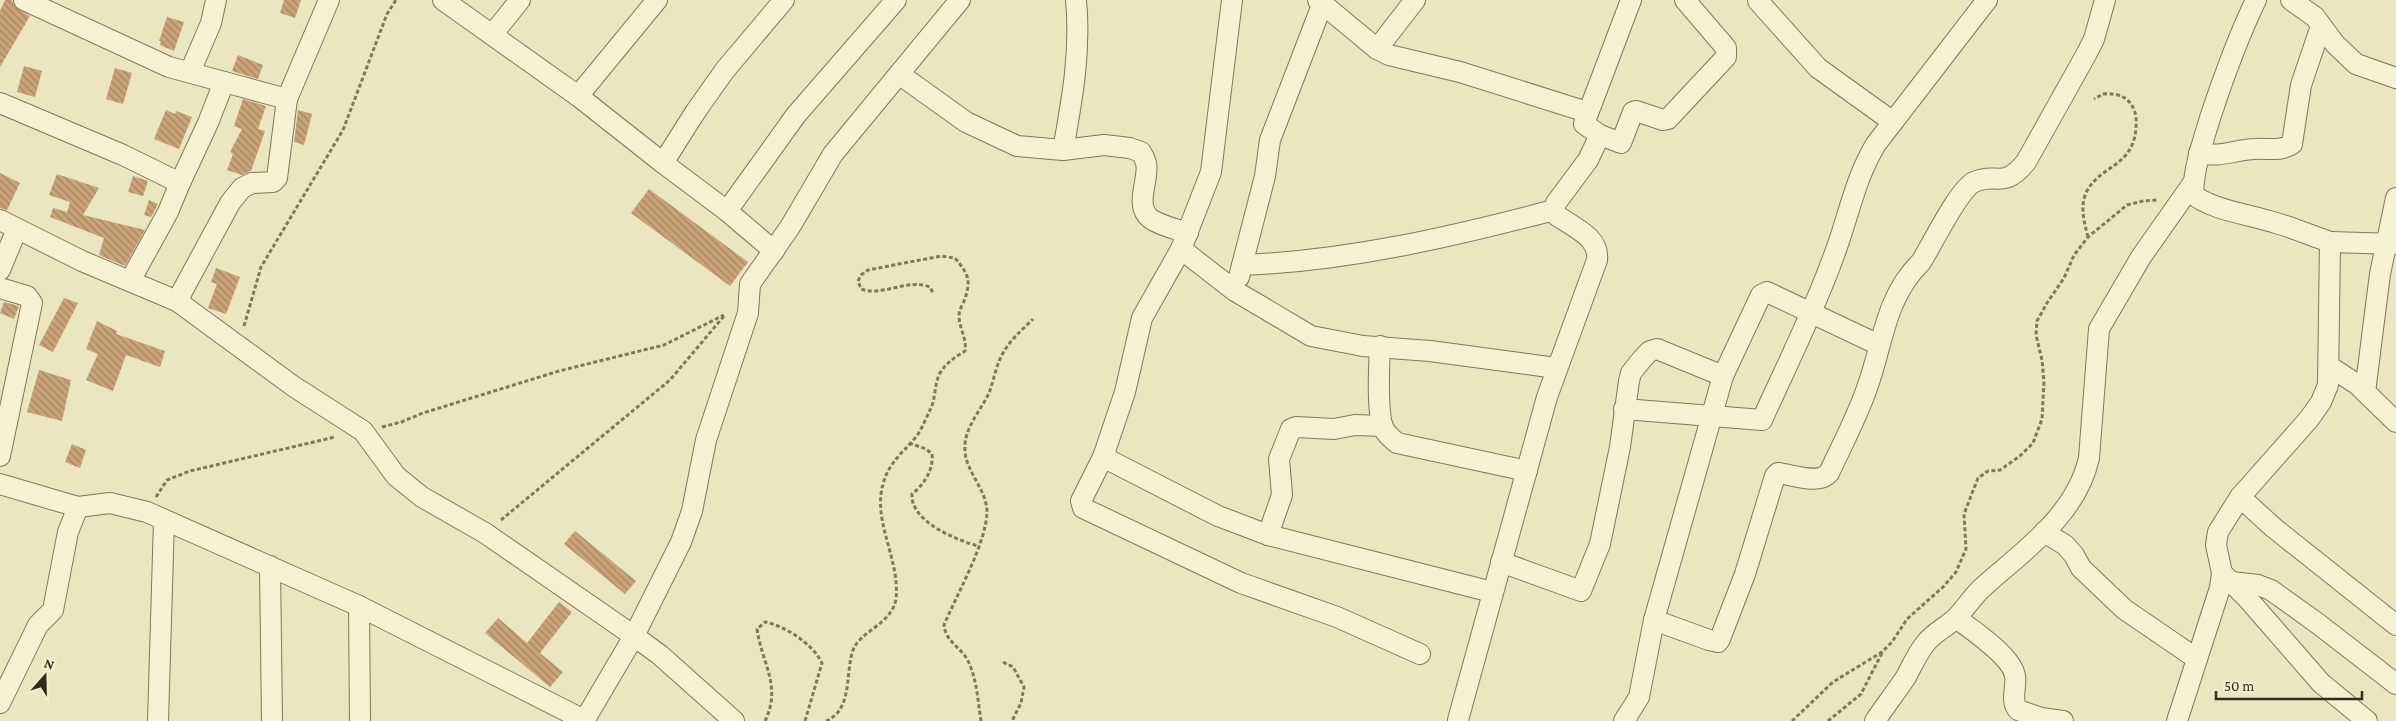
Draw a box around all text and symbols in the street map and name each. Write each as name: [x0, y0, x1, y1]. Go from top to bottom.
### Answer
north arrow: [20, 651, 70, 701]
text: N: [42, 655, 57, 673]
scale bar: [2216, 668, 2362, 700]
text: 50 m: [2224, 678, 2254, 694]

